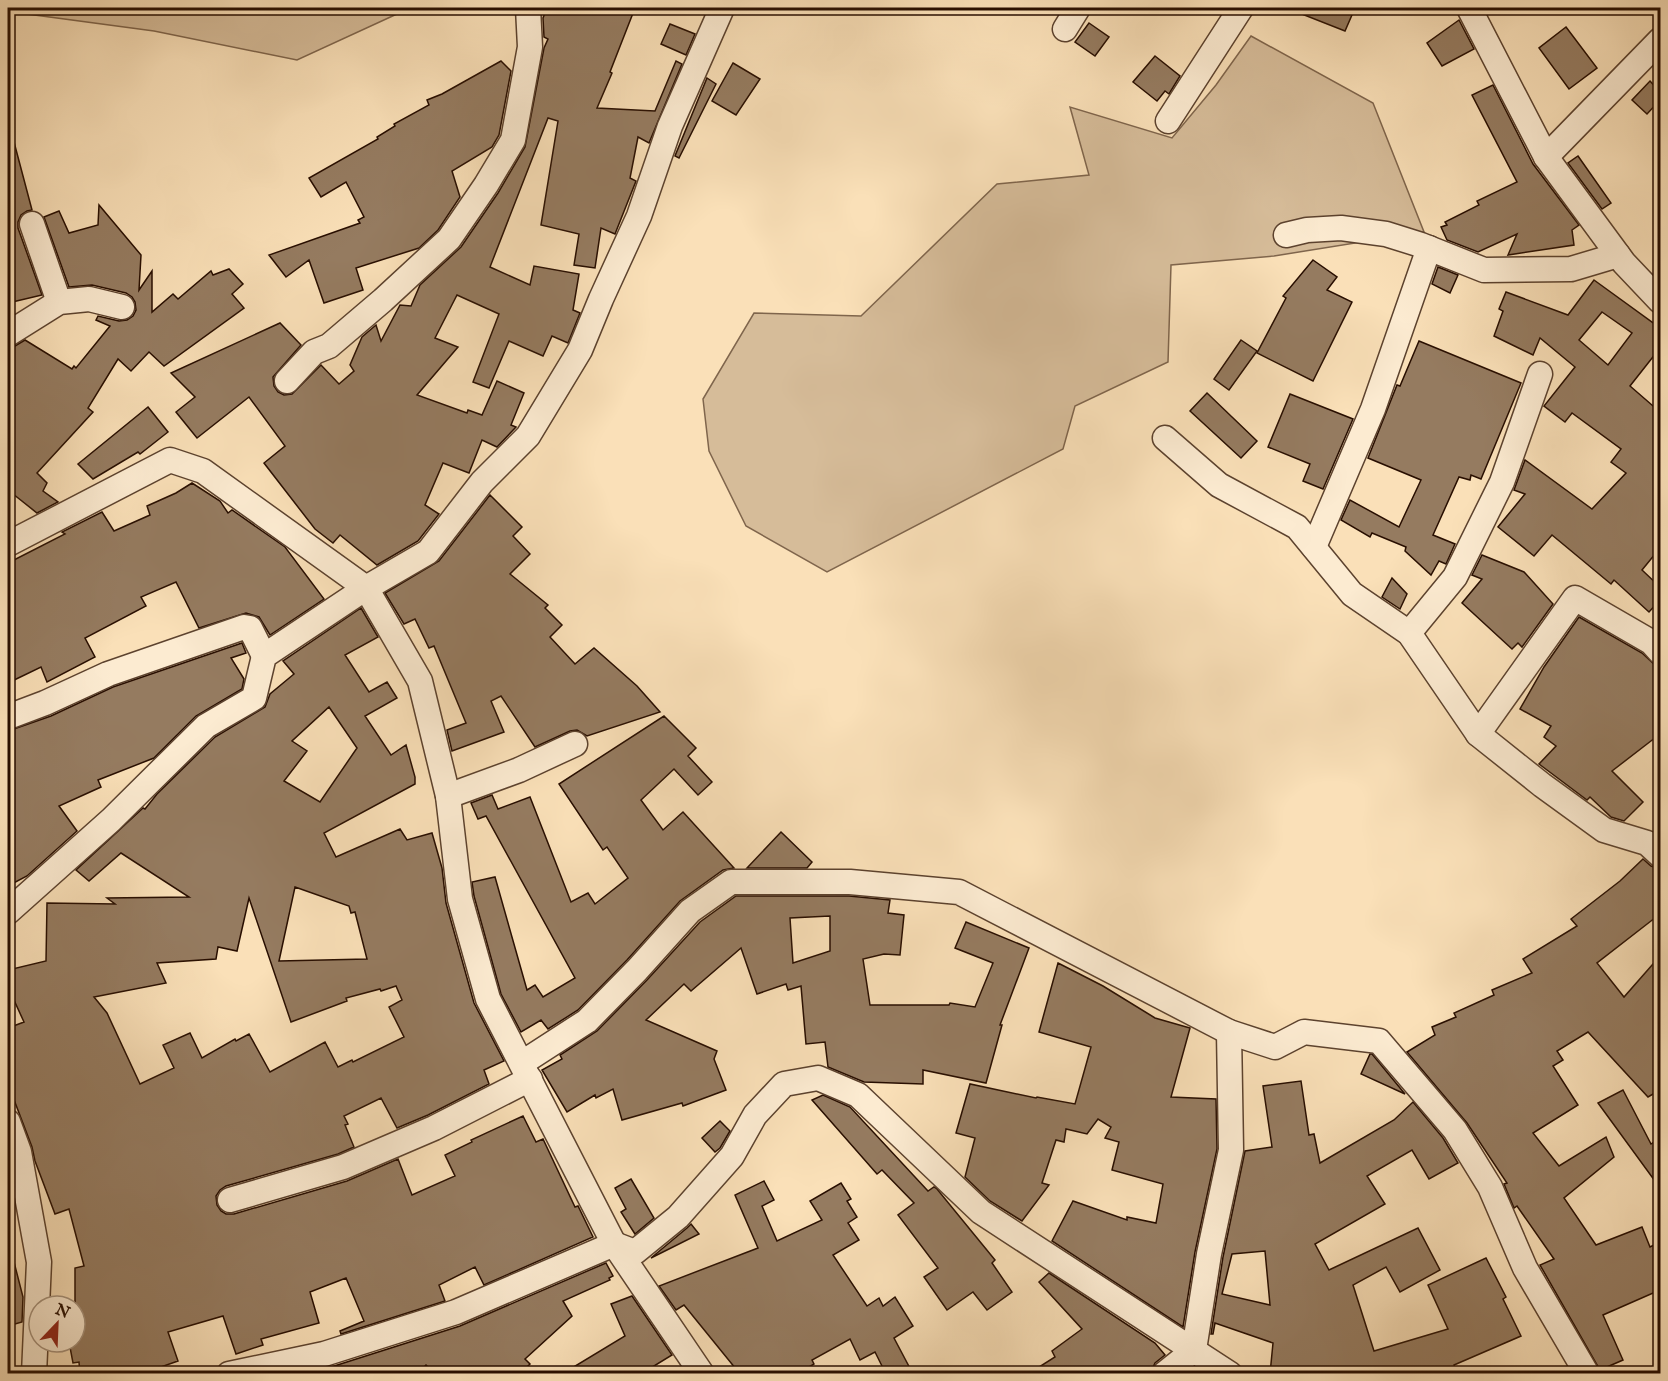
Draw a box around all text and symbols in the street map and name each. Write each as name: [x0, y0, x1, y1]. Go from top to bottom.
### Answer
north arrow: [27, 1294, 87, 1354]
text: N: [51, 1300, 73, 1324]

